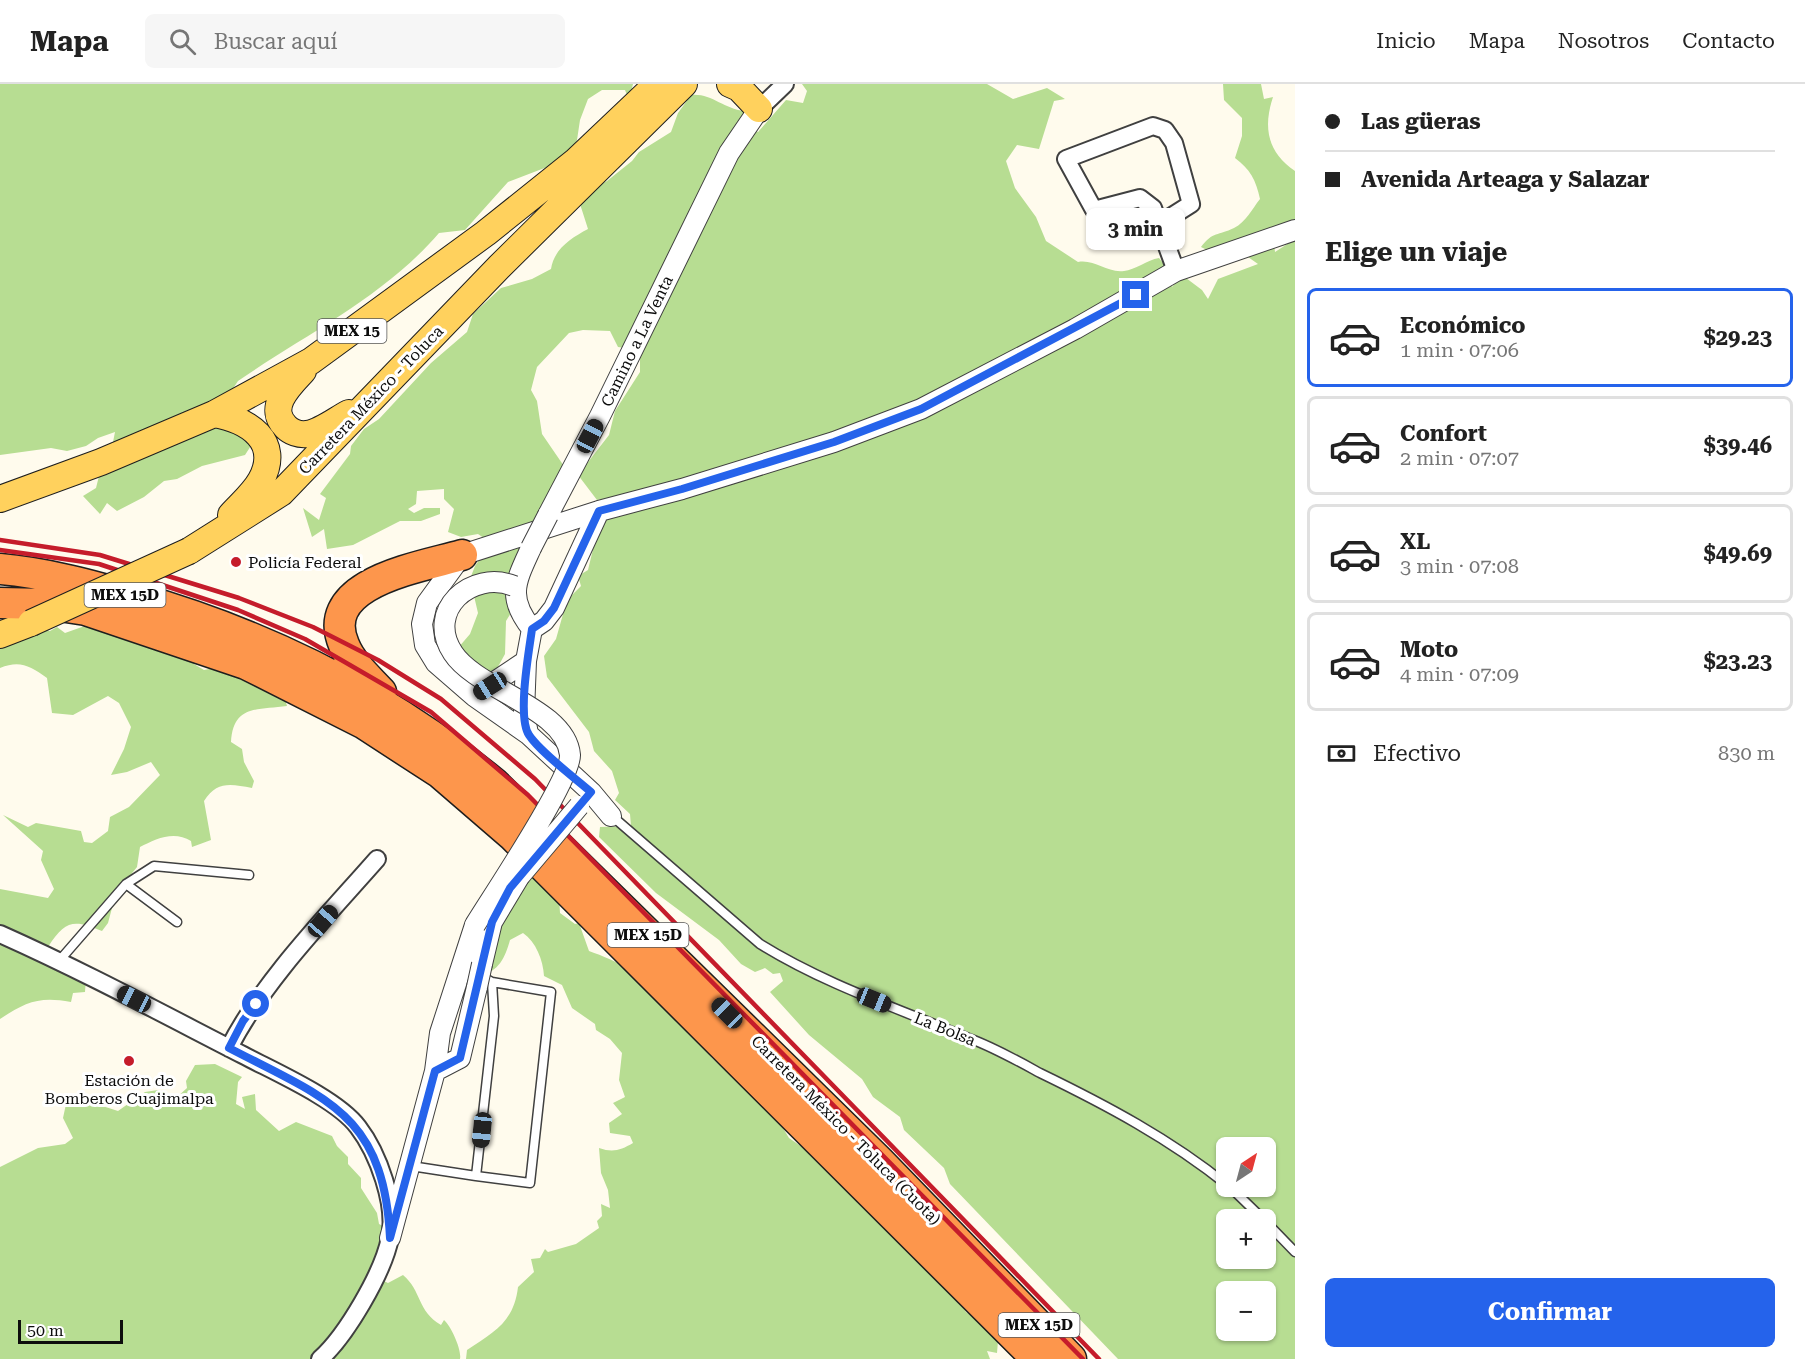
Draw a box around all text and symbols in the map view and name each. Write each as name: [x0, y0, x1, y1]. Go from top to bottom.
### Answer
search box: [145, 14, 565, 68]
text: Mapa: [30, 25, 109, 58]
icon: search: [166, 25, 199, 58]
text: Buscar aquí: [214, 29, 338, 54]
text: Inicio: [1376, 29, 1436, 53]
text: Mapa: [1469, 29, 1525, 53]
text: Nosotros: [1558, 29, 1649, 53]
text: Contacto: [1682, 29, 1775, 53]
text: Las güeras: [1361, 109, 1481, 134]
text: Avenida Arteaga y Salazar: [1361, 167, 1650, 192]
callout: 3 min: [1086, 208, 1186, 250]
text: 3 min: [1108, 217, 1163, 241]
text: Elige un viaje: [1325, 236, 1507, 268]
street label: Camino a La Venta: [597, 272, 677, 410]
route end: [1122, 281, 1149, 308]
icon: car: [1328, 311, 1382, 365]
text: Económico: [1400, 313, 1526, 338]
road number: MEX 15: [318, 319, 386, 343]
street label: Carretera México - Toluca: [295, 321, 447, 478]
text: $29.23: [1703, 325, 1772, 350]
text: 1 min · 07:06: [1400, 338, 1519, 362]
car: [574, 416, 606, 456]
icon: car: [1328, 419, 1382, 473]
text: Confort: [1400, 421, 1487, 446]
text: $39.46: [1703, 433, 1772, 458]
text: 2 min · 07:07: [1400, 446, 1519, 470]
icon: car: [1328, 527, 1382, 581]
text: XL: [1400, 529, 1430, 554]
text: $49.69: [1703, 541, 1772, 566]
place label: Policía Federal: [248, 553, 361, 572]
text: 3 min · 07:08: [1400, 554, 1519, 578]
marker: Policía Federal: [229, 555, 243, 569]
road number: MEX 15D: [84, 583, 166, 607]
icon: car: [1328, 635, 1382, 689]
text: Moto: [1400, 637, 1458, 662]
text: $23.23: [1703, 649, 1772, 674]
text: 4 min · 07:09: [1400, 662, 1519, 686]
car: [470, 669, 510, 703]
icon: cash: [1325, 737, 1358, 770]
text: Efectivo: [1373, 741, 1461, 766]
text: 830 m: [1718, 741, 1775, 765]
car: [304, 902, 342, 940]
road number: MEX 15D: [608, 923, 688, 947]
car: [114, 983, 154, 1015]
car: [854, 985, 894, 1015]
route start: [242, 990, 269, 1017]
car: [708, 994, 746, 1032]
street label: La Bolsa: [912, 1008, 979, 1050]
street label: Carretera México - Toluca (Cuota): [747, 1031, 945, 1229]
marker: Estación de Bomberos Cuajimalpa: [122, 1054, 136, 1068]
place label: Estación de Bomberos Cuajimalpa: [44, 1071, 214, 1108]
car: [471, 1111, 493, 1149]
north arrow: [1216, 1137, 1276, 1197]
map controls: [1216, 1137, 1276, 1341]
button: +: [1216, 1209, 1276, 1269]
button: Confirmar: [1325, 1278, 1775, 1347]
button: −: [1216, 1281, 1276, 1341]
road number: MEX 15D: [998, 1313, 1080, 1337]
scale bar: [18, 1317, 123, 1344]
text: 50 m: [27, 1321, 64, 1340]

